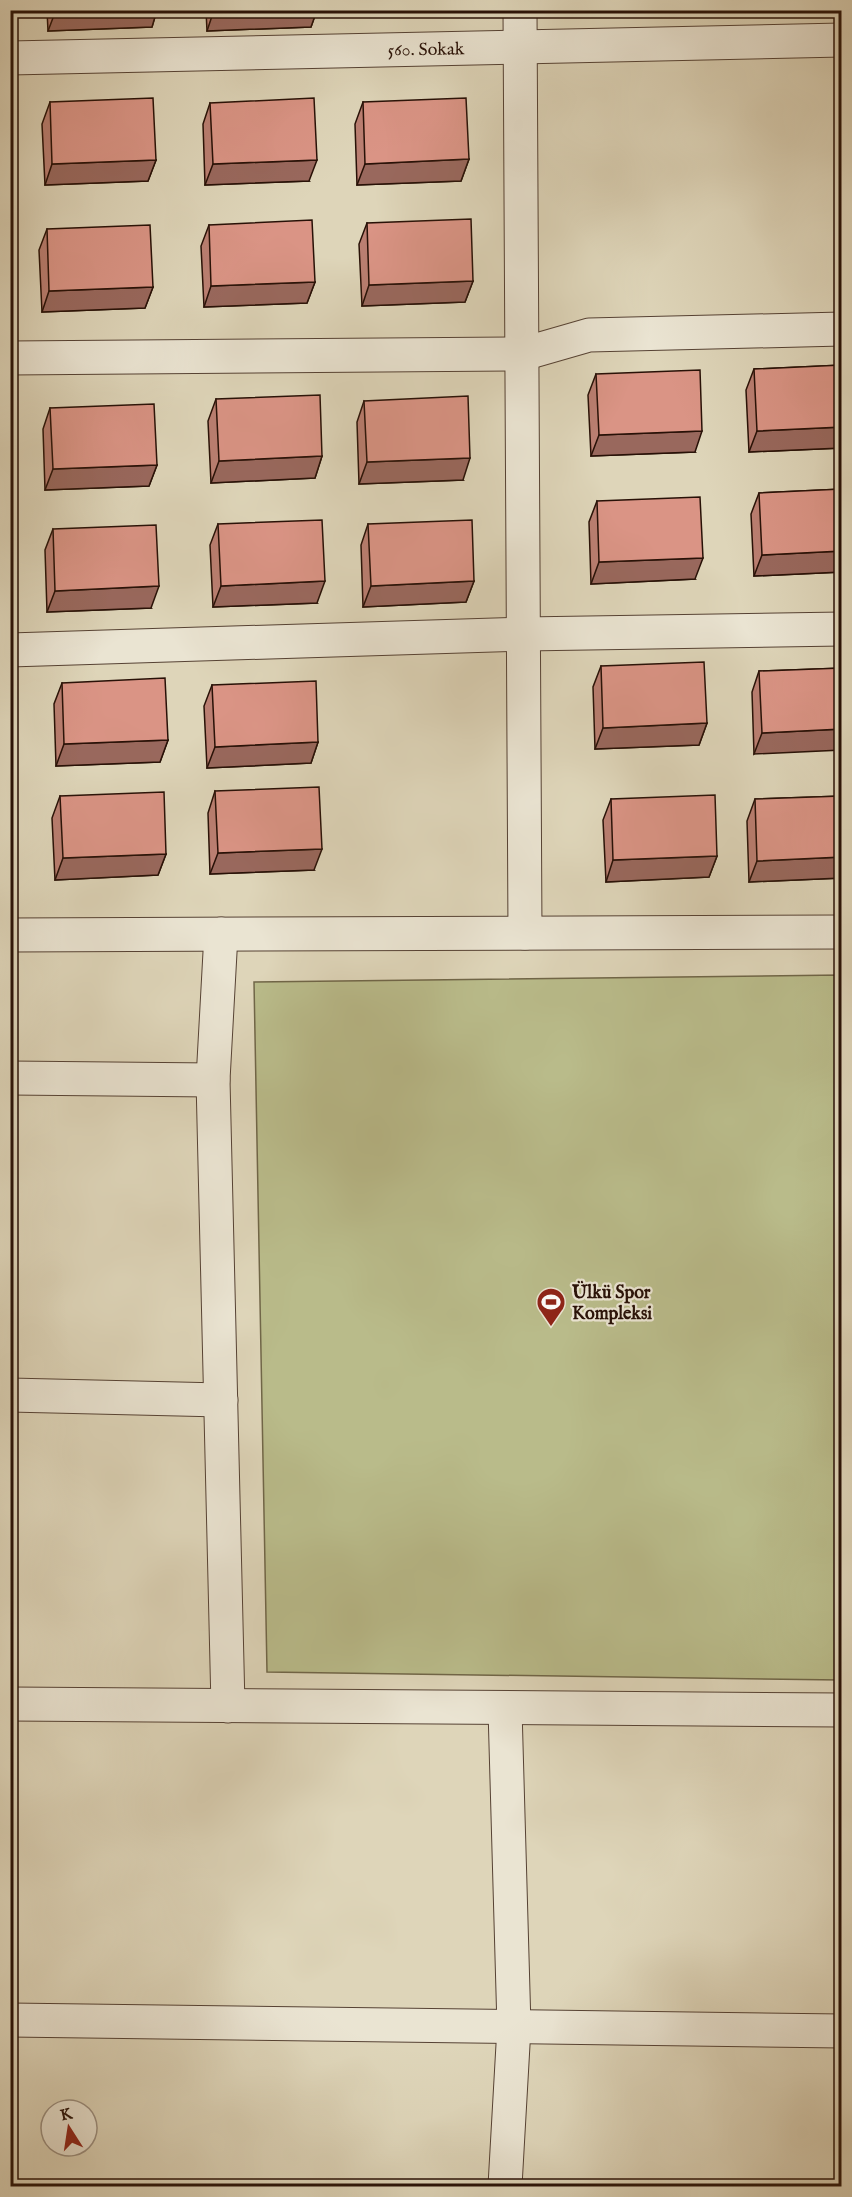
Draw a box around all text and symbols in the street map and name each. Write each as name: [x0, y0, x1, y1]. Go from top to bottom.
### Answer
street label: 560. Sokak: [388, 38, 465, 63]
place label: Ülkü Spor Kompleksi: [571, 1280, 652, 1326]
sports icon: Ülkü Spor Kompleksi: [535, 1286, 567, 1328]
north arrow: [39, 2098, 99, 2158]
text: K: [59, 2104, 75, 2126]

